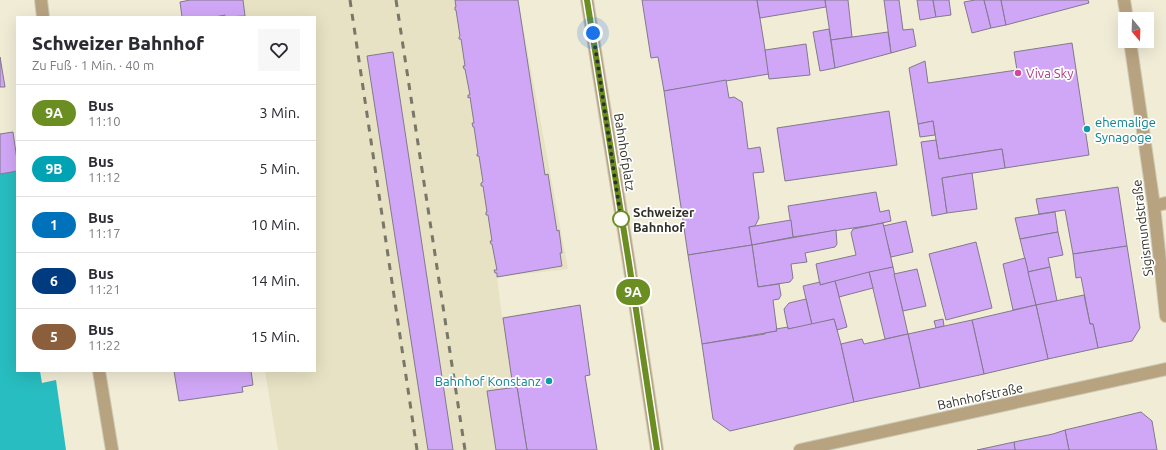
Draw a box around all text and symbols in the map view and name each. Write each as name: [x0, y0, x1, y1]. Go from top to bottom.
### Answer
north arrow: [1118, 12, 1154, 48]
map controls: [1118, 12, 1154, 48]
your location: [583, 23, 603, 43]
button: heart: [258, 29, 300, 71]
text: Schweizer Bahnhof: [32, 32, 204, 54]
text: Zu Fuß · 1 Min. · 40 m: [32, 58, 154, 72]
place label: Viva Sky: [1026, 66, 1073, 80]
marker: Viva Sky: [1013, 68, 1023, 78]
text: Bus: [88, 97, 114, 114]
text: 3 Min.: [259, 104, 300, 121]
text: 9A: [45, 105, 63, 121]
street label: Bahnhofplatz: [612, 112, 638, 192]
text: 11:10: [88, 114, 121, 128]
place label: ehemalige Synagoge: [1095, 115, 1156, 144]
marker: ehemalige Synagoge: [1082, 124, 1092, 134]
text: Bus: [88, 153, 114, 170]
text: 5 Min.: [259, 160, 300, 177]
text: 9B: [45, 161, 63, 177]
text: 11:12: [88, 170, 121, 184]
street label: Sigismundstraße: [1129, 179, 1155, 277]
place label: Schweizer Bahnhof: [633, 205, 695, 234]
text: Bus: [88, 209, 114, 226]
marker: Schweizer Bahnhof: [612, 210, 630, 228]
text: 10 Min.: [251, 216, 300, 233]
text: 1: [50, 217, 58, 233]
text: 11:17: [88, 226, 121, 240]
text: Bus: [88, 265, 114, 282]
text: 14 Min.: [251, 272, 300, 289]
text: 6: [50, 273, 58, 289]
line badge: 9A: [615, 279, 651, 305]
text: 11:21: [88, 282, 121, 296]
text: 9A: [624, 284, 642, 300]
text: Bus: [88, 321, 114, 338]
text: 15 Min.: [251, 328, 300, 345]
text: 5: [50, 329, 58, 345]
text: 11:22: [88, 338, 121, 352]
place label: Bahnhof Konstanz: [435, 374, 541, 388]
marker: Bahnhof Konstanz: [544, 376, 554, 386]
street label: Bahnhofstraße: [936, 380, 1024, 412]

